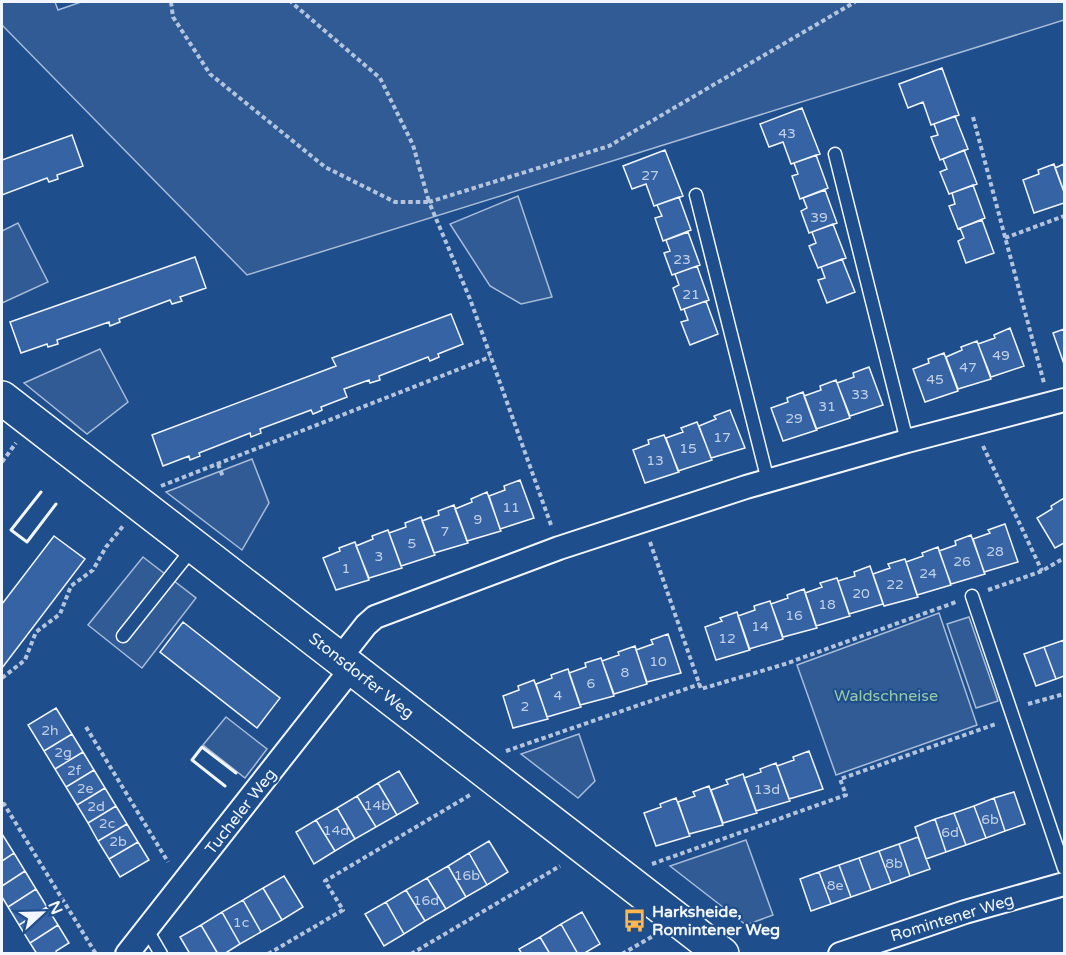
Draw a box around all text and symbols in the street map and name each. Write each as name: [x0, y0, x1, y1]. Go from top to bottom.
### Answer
house number: 43: [778, 125, 796, 142]
house number: 27: [641, 167, 659, 184]
house number: 39: [810, 209, 828, 226]
house number: 23: [673, 251, 691, 268]
house number: 21: [682, 286, 700, 303]
house number: 49: [992, 347, 1010, 364]
house number: 47: [959, 359, 977, 376]
house number: 45: [926, 371, 944, 388]
house number: 33: [851, 386, 869, 403]
house number: 31: [818, 398, 836, 415]
house number: 29: [785, 410, 803, 427]
house number: 17: [713, 429, 731, 446]
house number: 15: [679, 440, 697, 457]
house number: 13: [646, 452, 664, 469]
house number: 11: [502, 499, 520, 516]
house number: 9: [474, 511, 482, 528]
house number: 7: [441, 523, 449, 540]
house number: 5: [408, 535, 416, 552]
house number: 28: [986, 543, 1004, 560]
house number: 3: [375, 548, 383, 565]
house number: 26: [953, 553, 971, 570]
house number: 1: [342, 560, 350, 577]
house number: 24: [919, 565, 937, 582]
house number: 22: [886, 576, 904, 593]
house number: 20: [852, 585, 870, 602]
house number: 18: [818, 596, 836, 613]
house number: 16: [785, 607, 803, 624]
house number: 14: [751, 618, 769, 635]
street label: Stonsdorfer Weg: [305, 628, 418, 723]
house number: 12: [718, 630, 736, 647]
house number: 10: [649, 653, 667, 670]
house number: 8: [621, 664, 630, 681]
house number: 6: [587, 675, 596, 692]
park label: Waldschneise: [834, 686, 938, 706]
house number: 4: [554, 687, 563, 704]
house number: 2: [521, 698, 529, 715]
house number: 2h: [41, 722, 59, 739]
house number: 2g: [54, 744, 72, 761]
house number: 2f: [67, 762, 82, 779]
street label: Tucheler Weg: [201, 765, 281, 859]
house number: 2e: [77, 780, 93, 797]
house number: 13d: [754, 781, 780, 798]
house number: 14b: [364, 797, 390, 814]
house number: 2d: [87, 798, 105, 815]
house number: 6b: [981, 811, 999, 828]
house number: 2c: [99, 815, 115, 832]
house number: 14d: [323, 822, 349, 839]
house number: 6d: [941, 824, 959, 841]
house number: 2b: [109, 833, 127, 850]
house number: 8b: [885, 855, 903, 872]
house number: 16b: [454, 867, 480, 884]
house number: 8e: [827, 877, 843, 894]
north arrow: [12, 883, 72, 943]
street label: Romintener Weg: [888, 890, 1016, 946]
house number: 16d: [413, 892, 439, 909]
text: N: [43, 898, 67, 917]
place label: Harksheide, Romintener Weg: [652, 902, 780, 940]
bus stop icon: Harksheide, Romintener Weg: [621, 907, 647, 933]
house number: 1c: [233, 914, 249, 931]

